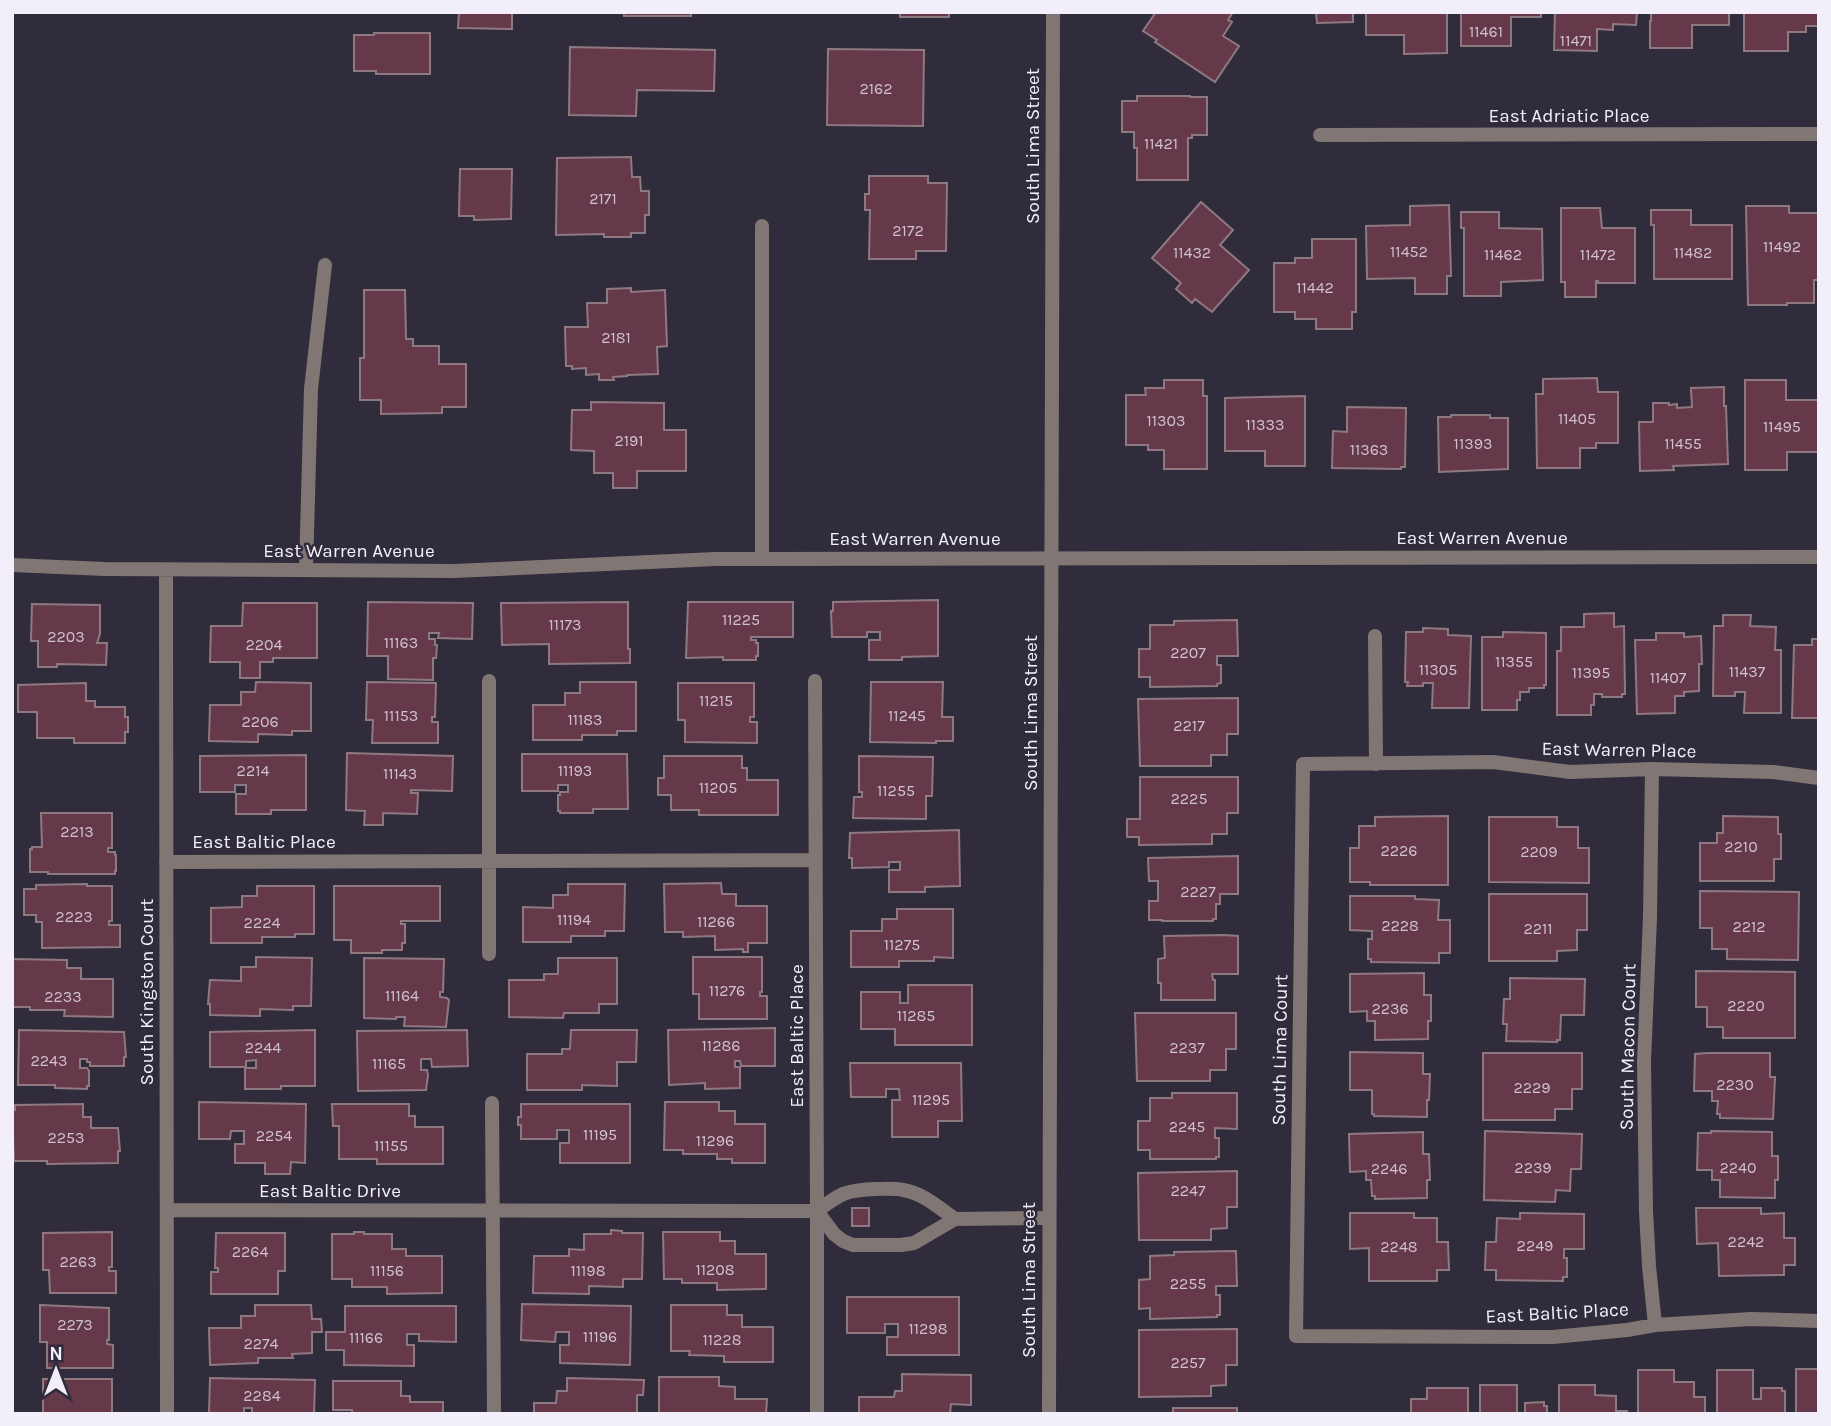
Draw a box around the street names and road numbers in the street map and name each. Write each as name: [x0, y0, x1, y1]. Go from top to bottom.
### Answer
street label: South Lima Street: [1022, 68, 1044, 224]
street label: East Adriatic Place: [1489, 105, 1649, 127]
street label: East Warren Avenue: [1396, 527, 1568, 549]
street label: East Warren Avenue: [829, 528, 1001, 550]
street label: East Warren Avenue: [263, 540, 435, 562]
street label: South Lima Street: [1020, 635, 1042, 791]
street label: East Warren Place: [1541, 738, 1697, 762]
street label: East Baltic Place: [192, 831, 336, 853]
street label: South Kingston Court: [136, 899, 158, 1085]
street label: South Macon Court: [1616, 963, 1640, 1131]
street label: East Baltic Place: [786, 964, 808, 1108]
street label: South Lima Court: [1268, 974, 1292, 1126]
street label: East Baltic Drive: [259, 1180, 401, 1202]
street label: South Lima Street: [1018, 1202, 1040, 1358]
street label: East Baltic Place: [1485, 1298, 1629, 1328]

